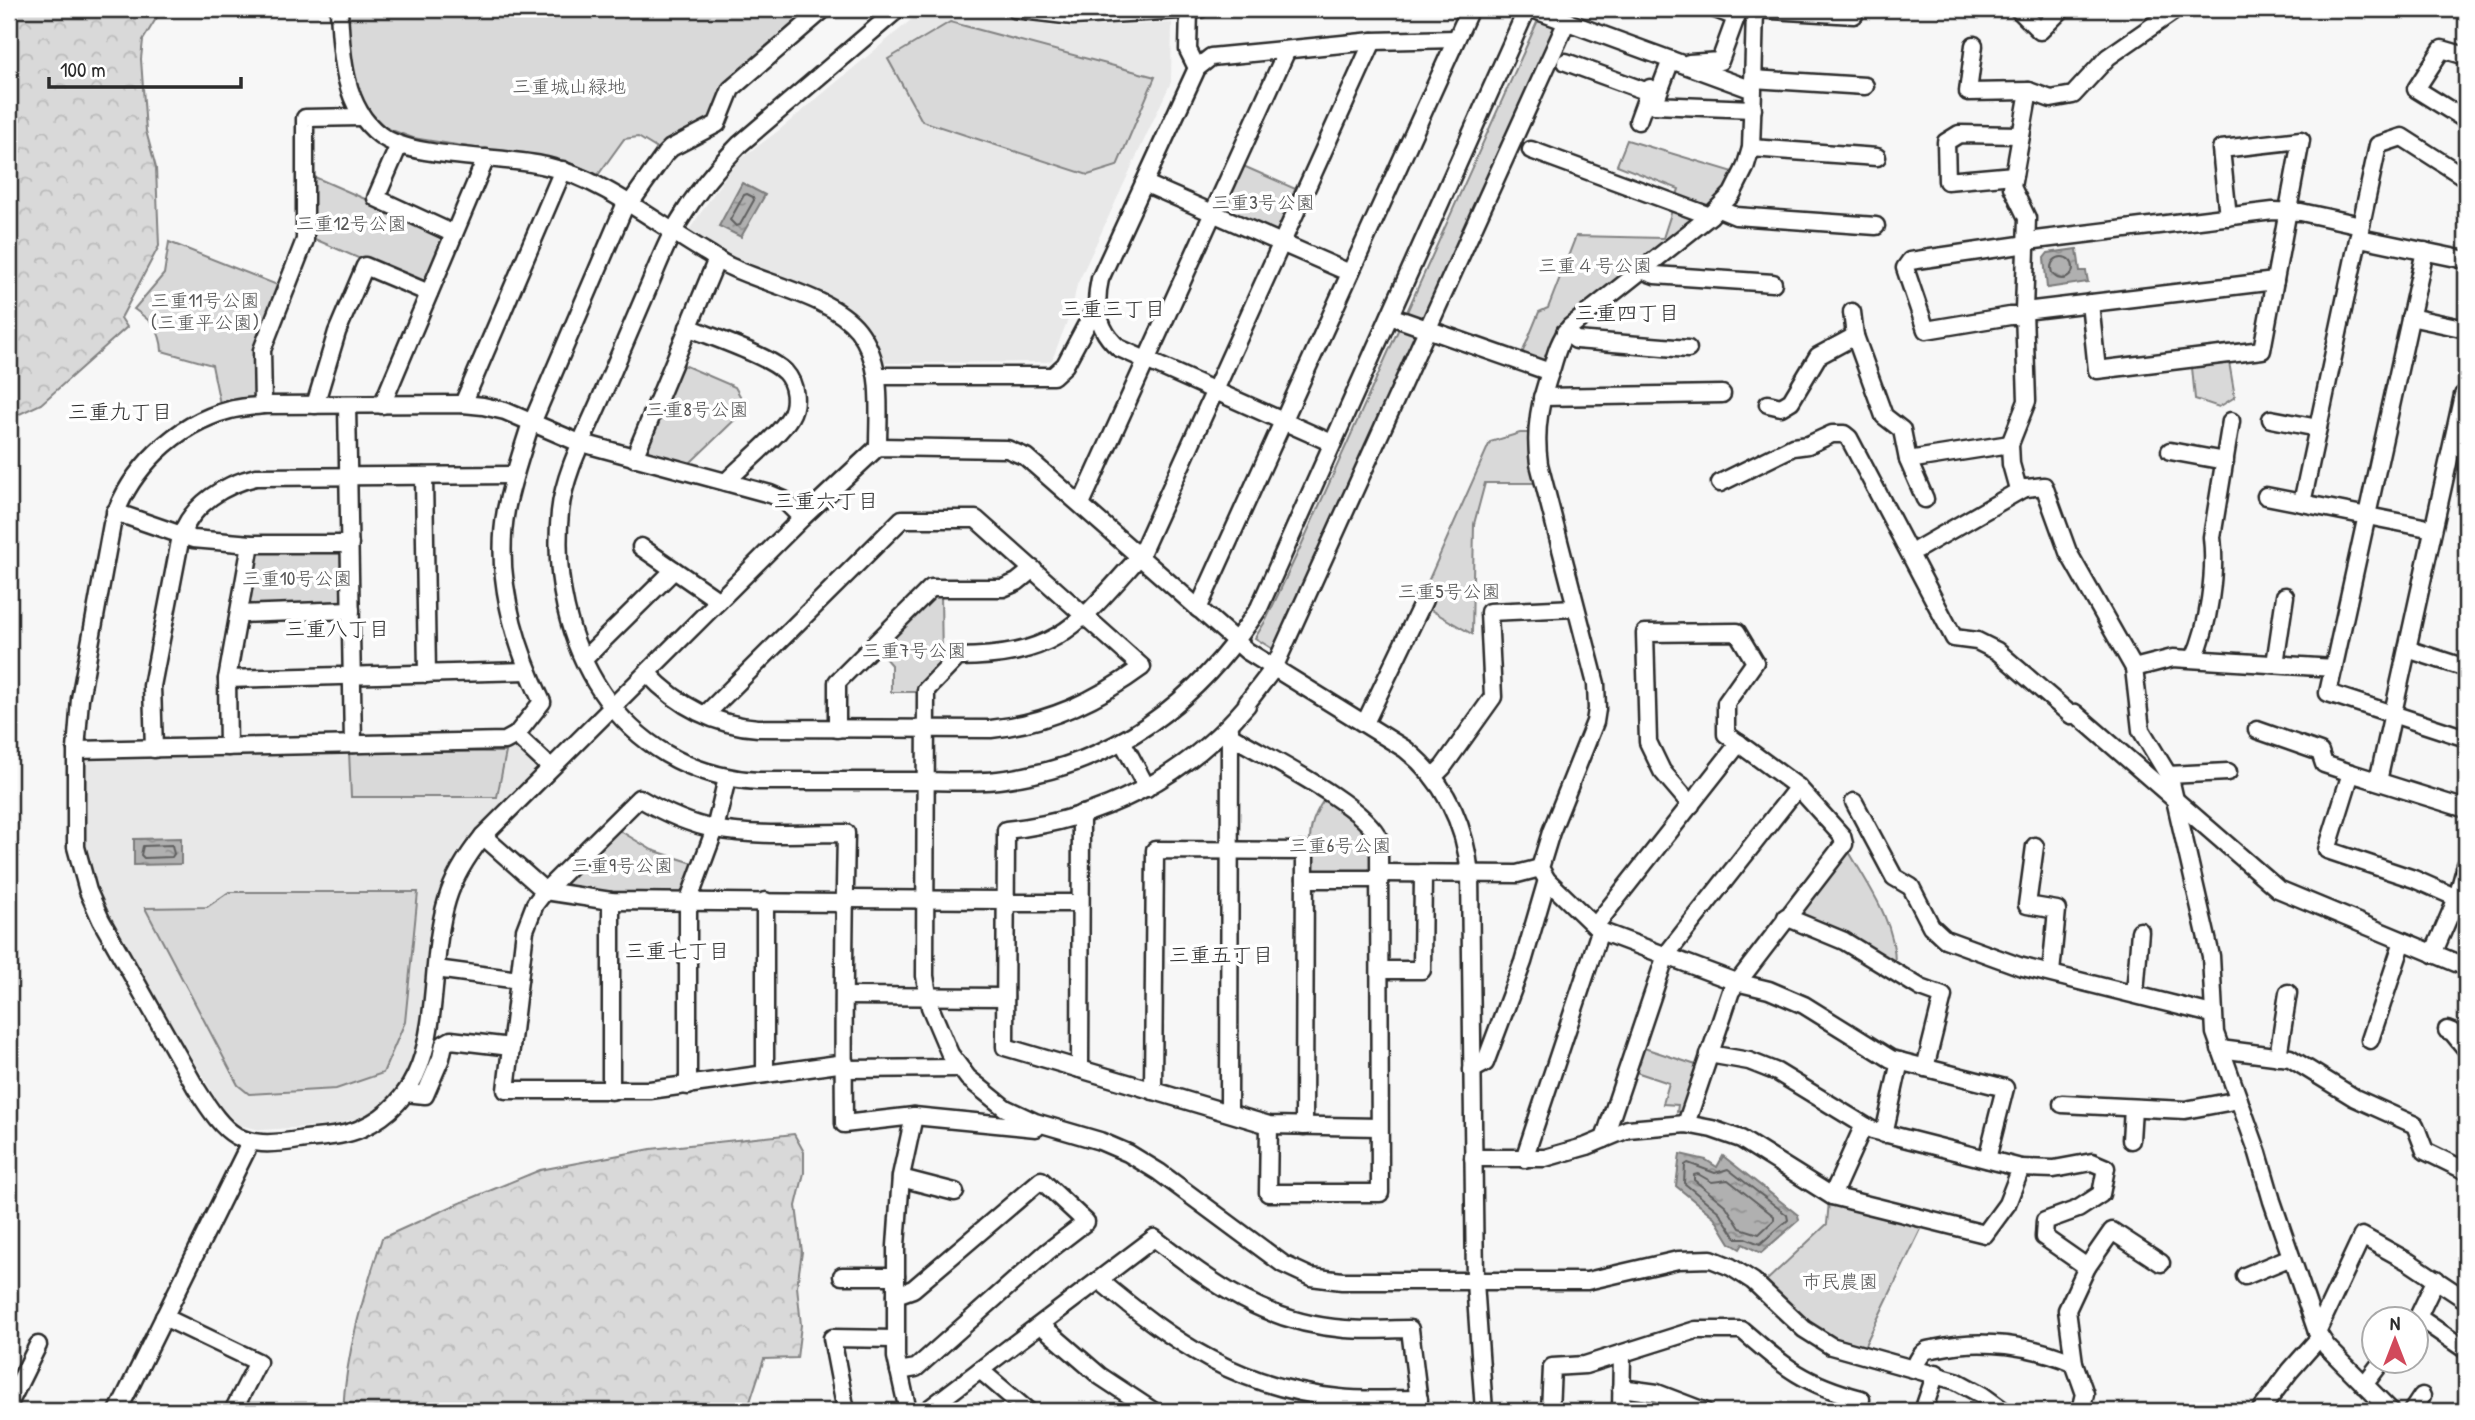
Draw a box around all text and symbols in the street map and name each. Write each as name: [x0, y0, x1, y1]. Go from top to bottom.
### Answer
scale bar: [49, 46, 242, 90]
text: 100 m: [60, 55, 106, 84]
park label: 三重城山緑地: [512, 73, 626, 99]
park label: 三重3号公園: [1211, 189, 1315, 215]
park label: 三重12号公園: [296, 210, 406, 236]
park label: 三重４号公園: [1538, 252, 1652, 278]
park label: 三重11号公園 (三重平公園): [151, 287, 259, 335]
district label: 三重三丁目: [1061, 294, 1166, 323]
district label: 三重四丁目: [1575, 298, 1680, 327]
park label: 三重8号公園: [645, 396, 749, 422]
district label: 三重九丁目: [68, 397, 173, 426]
district label: 三重六丁目: [774, 486, 879, 515]
park label: 三重10号公園: [242, 565, 352, 591]
park label: 三重5号公園: [1397, 578, 1501, 604]
district label: 三重八丁目: [285, 614, 390, 643]
park label: 三重7号公園: [862, 637, 966, 663]
park label: 三重6号公園: [1289, 832, 1391, 858]
park label: 三重9号公園: [571, 852, 673, 878]
district label: 三重七丁目: [625, 936, 730, 965]
district label: 三重五丁目: [1169, 940, 1274, 969]
park label: 市民農園: [1802, 1268, 1878, 1294]
north arrow: [2360, 1304, 2430, 1374]
text: N: [2390, 1310, 2400, 1336]

